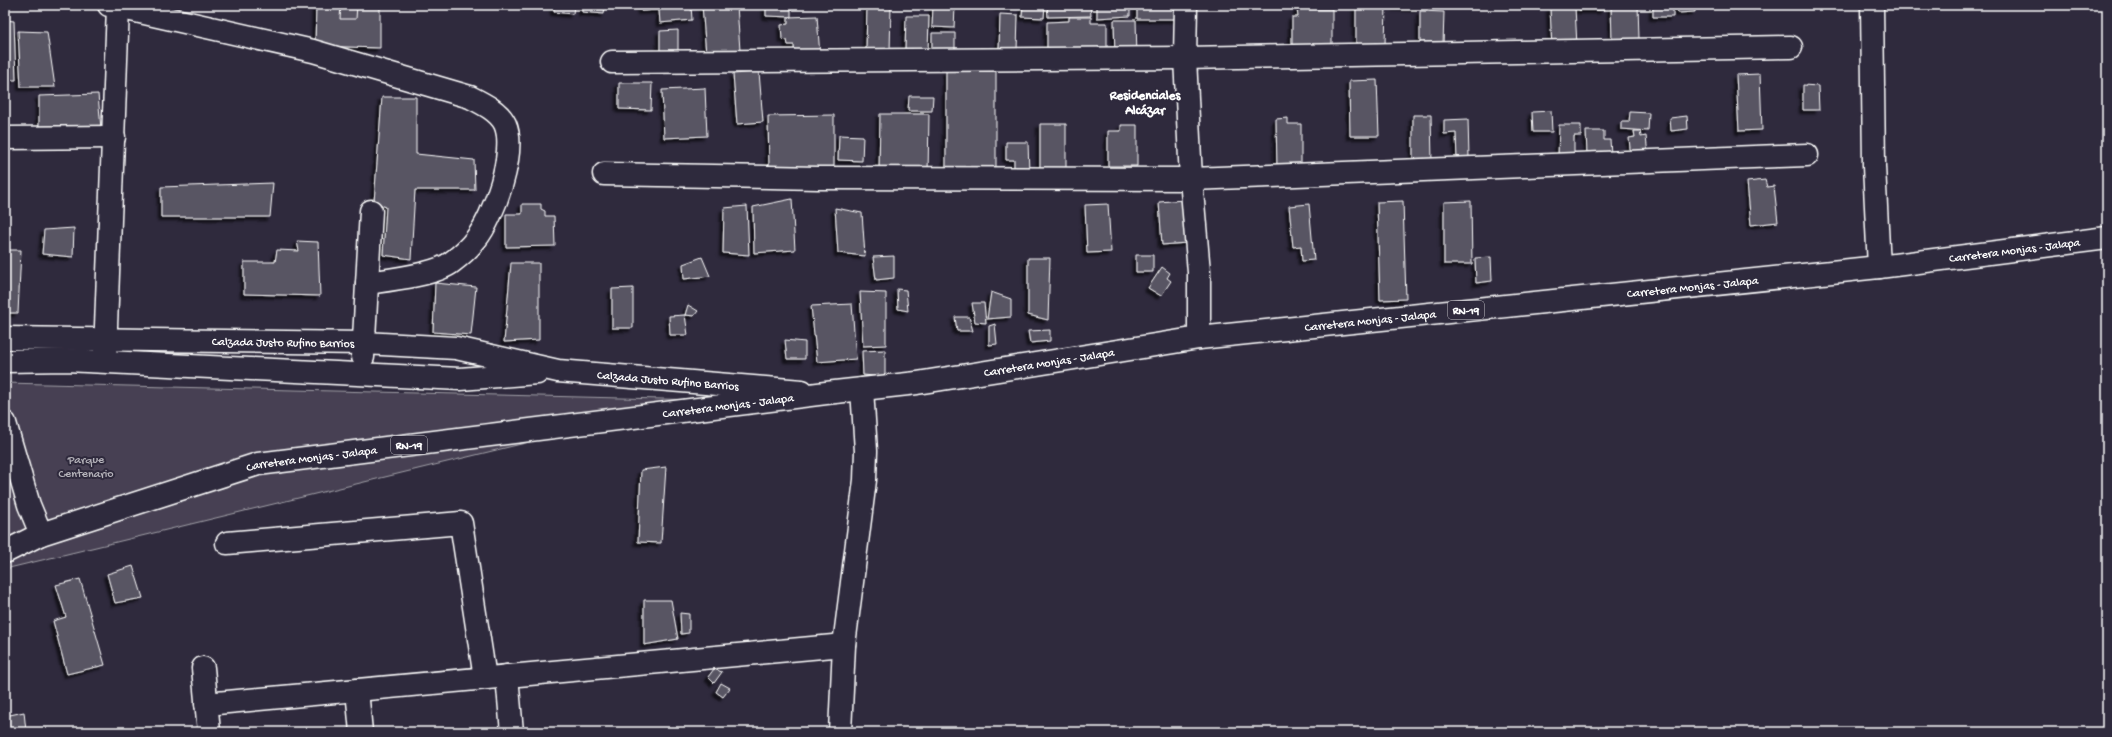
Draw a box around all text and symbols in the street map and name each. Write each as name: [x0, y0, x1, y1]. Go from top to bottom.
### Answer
district label: Residenciales Alcázar: [1109, 89, 1181, 119]
street label: Carretera Monjas - Jalapa: [1948, 236, 2081, 267]
street label: Carretera Monjas - Jalapa: [1626, 275, 1759, 302]
road number: RN-19: [1448, 301, 1484, 319]
street label: Carretera Monjas - Jalapa: [1304, 308, 1437, 336]
street label: Calzada Justo Rufino Barrios: [212, 336, 355, 352]
street label: Carretera Monjas - Jalapa: [983, 347, 1116, 381]
street label: Calzada Justo Rufino Barrios: [596, 369, 740, 395]
street label: Carretera Monjas - Jalapa: [662, 392, 795, 422]
road number: RN-19: [391, 436, 427, 454]
street label: Carretera Monjas - Jalapa: [245, 444, 378, 476]
park label: Parque Centenario: [59, 454, 113, 482]

